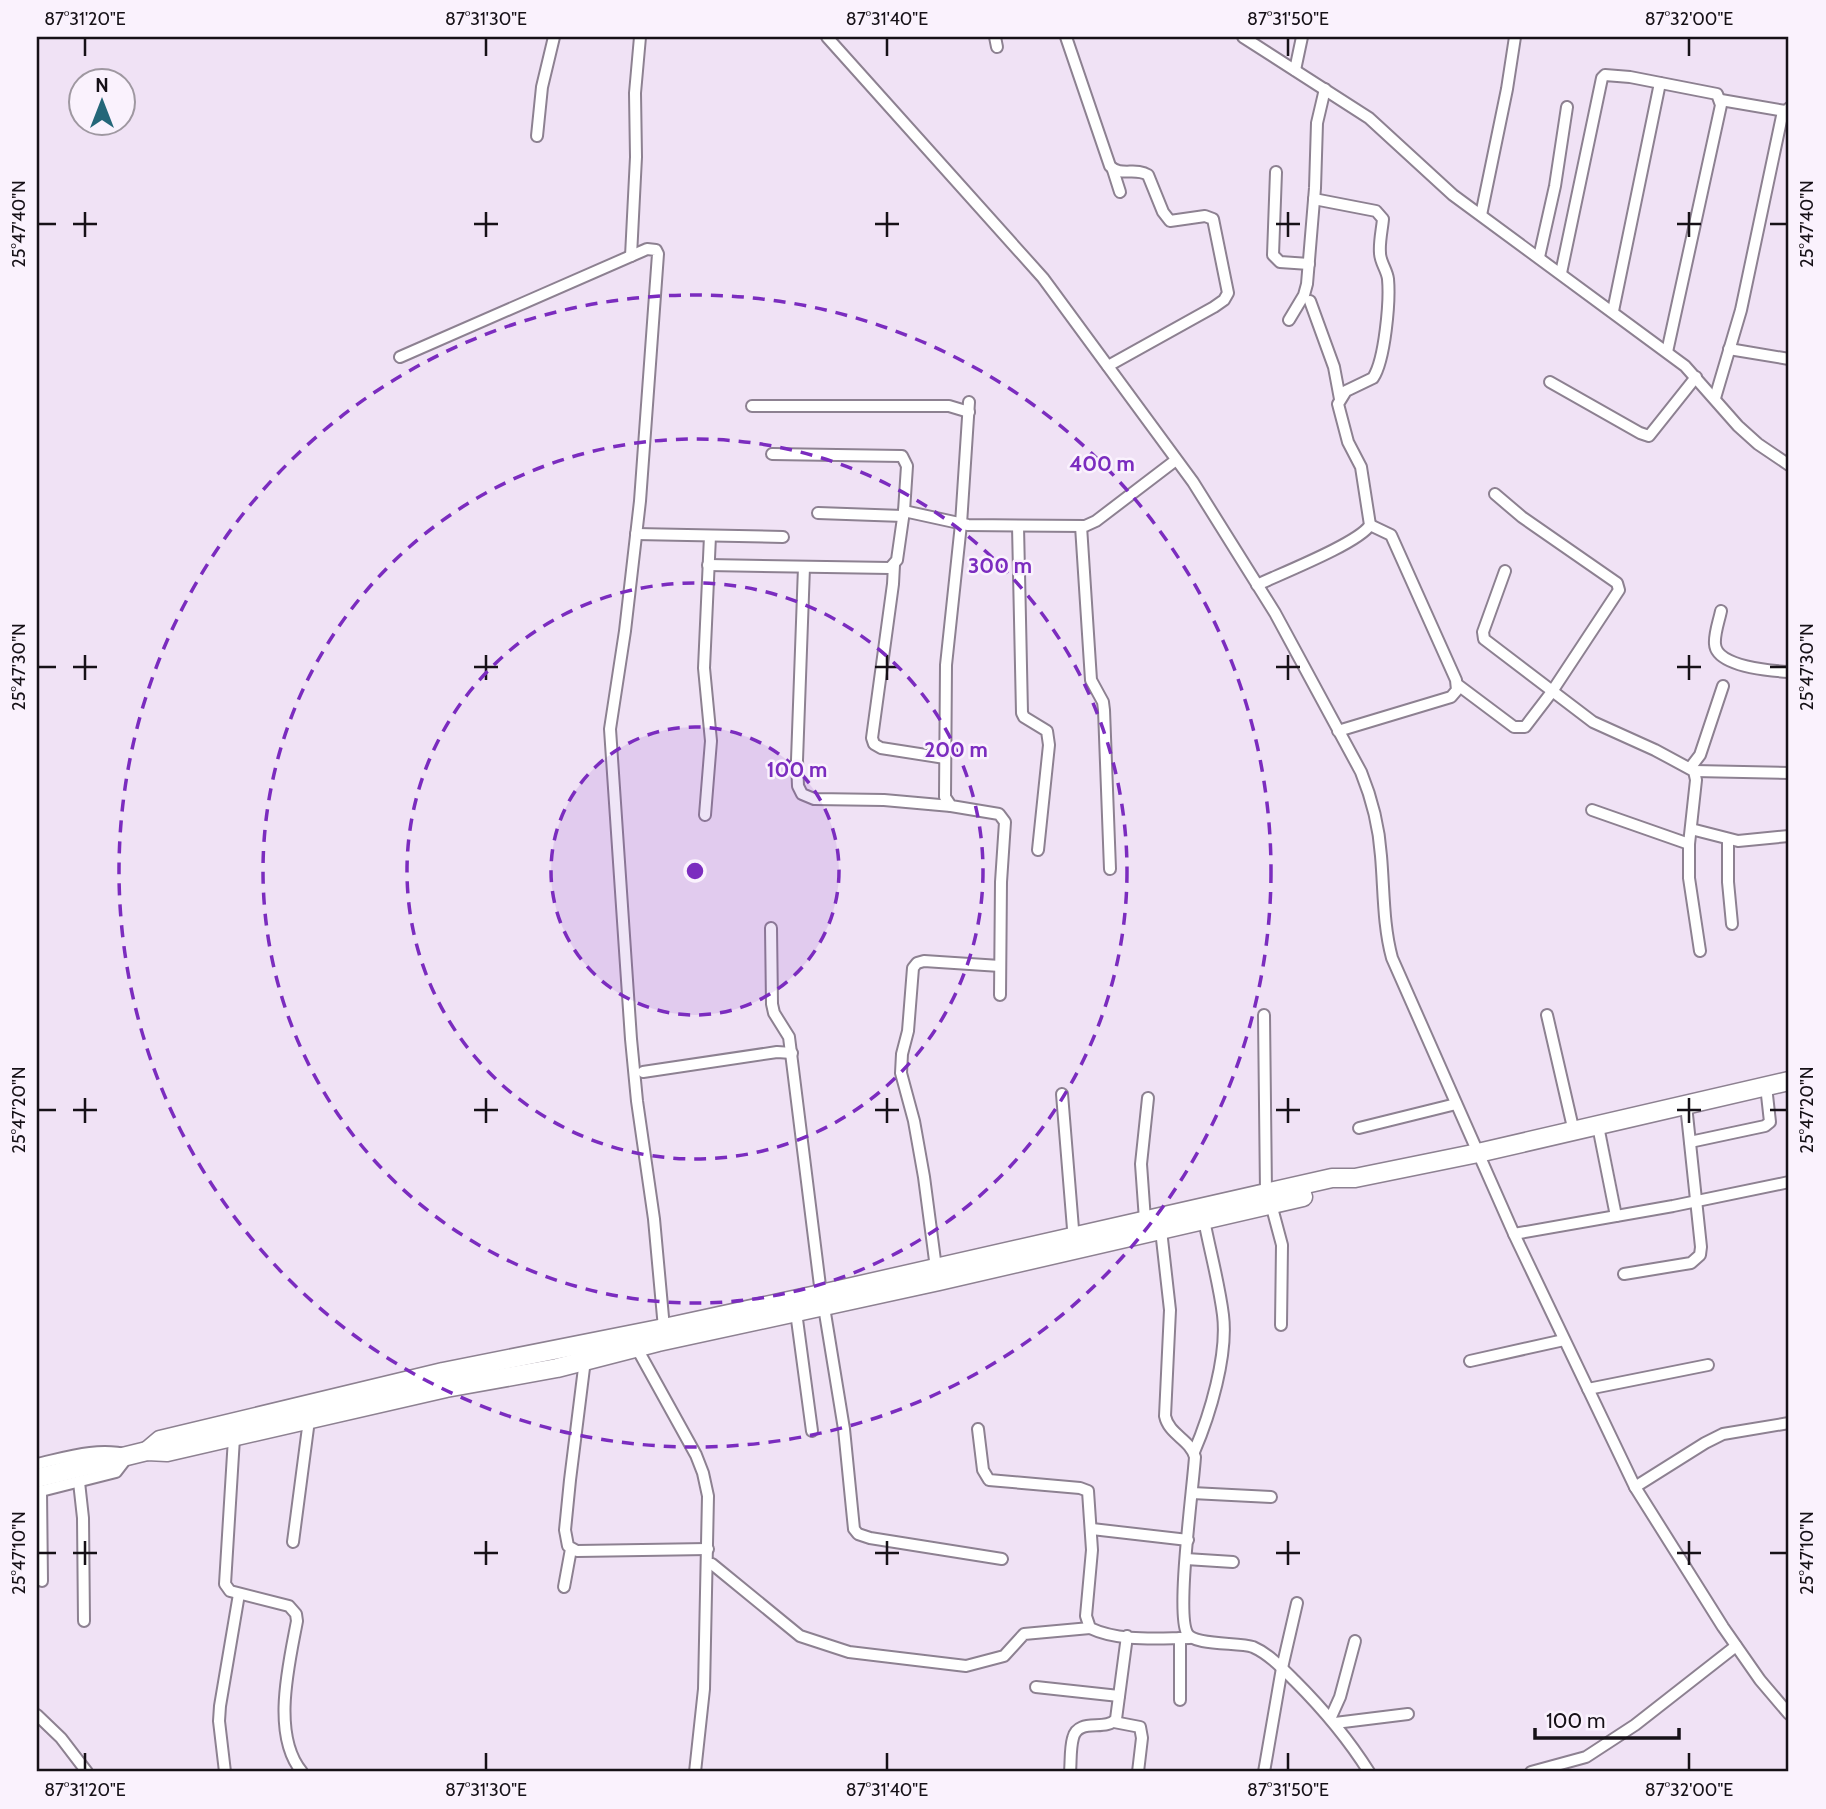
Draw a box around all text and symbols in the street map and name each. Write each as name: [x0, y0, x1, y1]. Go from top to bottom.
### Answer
text: 87°31'20"E: [44, 8, 126, 30]
text: 87°31'30"E: [445, 8, 527, 30]
text: 87°31'40"E: [846, 8, 928, 30]
text: 87°31'50"E: [1247, 8, 1329, 30]
text: 87°32'00"E: [1645, 8, 1733, 30]
north arrow: [66, 66, 136, 136]
text: N: [95, 74, 109, 97]
text: 25°47'40"N: [8, 180, 30, 268]
text: 25°47'40"N: [1796, 180, 1818, 268]
text: 400 m: [1069, 451, 1135, 476]
text: 300 m: [968, 553, 1032, 578]
text: 25°47'30"N: [8, 623, 30, 711]
text: 25°47'30"N: [1796, 623, 1818, 711]
text: 200 m: [924, 737, 988, 762]
text: 100 m: [767, 757, 827, 782]
centre of rings: [683, 859, 707, 883]
text: 25°47'20"N: [8, 1067, 30, 1153]
text: 25°47'20"N: [1796, 1067, 1818, 1153]
text: 25°47'10"N: [8, 1511, 30, 1595]
text: 25°47'10"N: [1796, 1511, 1818, 1595]
scale bar: [1535, 1697, 1679, 1741]
text: 100 m: [1546, 1708, 1605, 1733]
text: 87°31'20"E: [44, 1779, 126, 1801]
text: 87°31'30"E: [445, 1779, 527, 1801]
text: 87°31'40"E: [846, 1779, 928, 1801]
text: 87°31'50"E: [1247, 1779, 1329, 1801]
text: 87°32'00"E: [1645, 1779, 1733, 1801]

